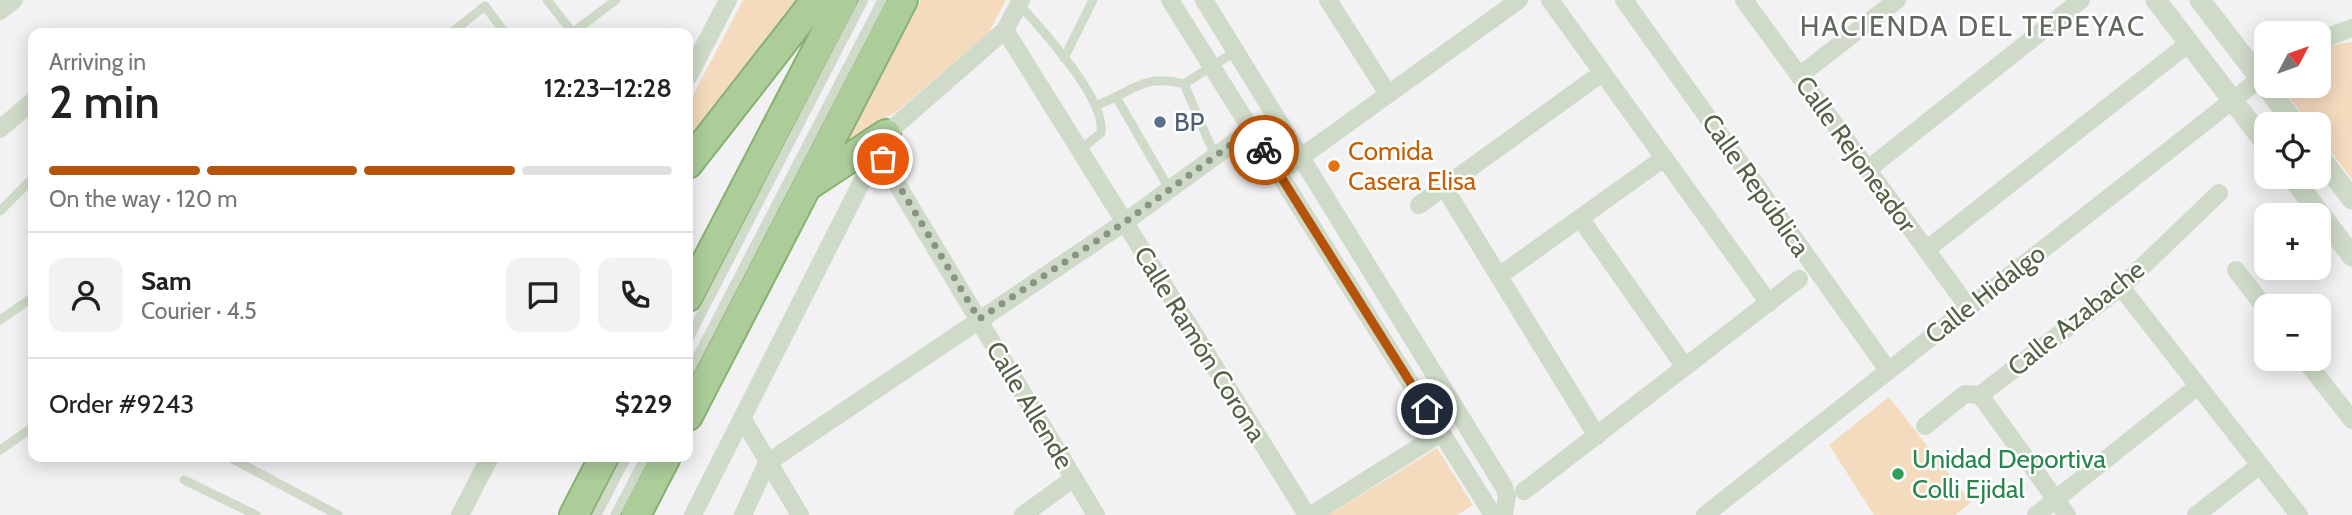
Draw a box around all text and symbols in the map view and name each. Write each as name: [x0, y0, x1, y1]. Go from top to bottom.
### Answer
district label: HACIENDA DEL TEPEYAC: [1800, 9, 2146, 43]
north arrow: [2254, 21, 2331, 98]
map controls: [2254, 21, 2331, 371]
text: Arriving in: [49, 48, 146, 76]
street label: Calle Rejoneador: [1789, 70, 1924, 239]
text: 12:23–12:28: [544, 72, 672, 104]
text: 2 min: [49, 74, 160, 130]
place label: BP: [1174, 106, 1205, 138]
street label: Calle República: [1695, 108, 1817, 263]
button: locate: [2254, 112, 2331, 189]
marker: BP: [1152, 114, 1168, 130]
courier: [1229, 115, 1299, 185]
pin: [853, 129, 913, 189]
icon: bike: [1245, 131, 1283, 169]
place label: Comida Casera Elisa: [1348, 135, 1477, 197]
icon: bag: [864, 140, 902, 178]
marker: Comida Casera Elisa: [1326, 158, 1342, 174]
text: On the way · 120 m: [49, 185, 237, 213]
button: +: [2254, 203, 2331, 280]
street label: Calle Hidalgo: [1919, 237, 2051, 351]
street label: Calle Ramón Corona: [1127, 240, 1273, 448]
street label: Calle Azabache: [2001, 253, 2151, 383]
button: person: [49, 258, 123, 332]
button: chat: [506, 258, 580, 332]
button: phone: [598, 258, 672, 332]
text: Sam: [141, 265, 192, 297]
button: −: [2254, 294, 2331, 371]
text: Courier · 4.5: [141, 297, 257, 325]
street label: Calle Allende: [979, 335, 1081, 475]
pin: [1397, 379, 1457, 439]
text: Order #9243: [49, 388, 194, 420]
text: $229: [615, 388, 672, 420]
icon: home: [1408, 390, 1446, 428]
place label: Unidad Deportiva Colli Ejidal: [1912, 443, 2107, 505]
marker: Unidad Deportiva Colli Ejidal: [1890, 466, 1906, 482]

